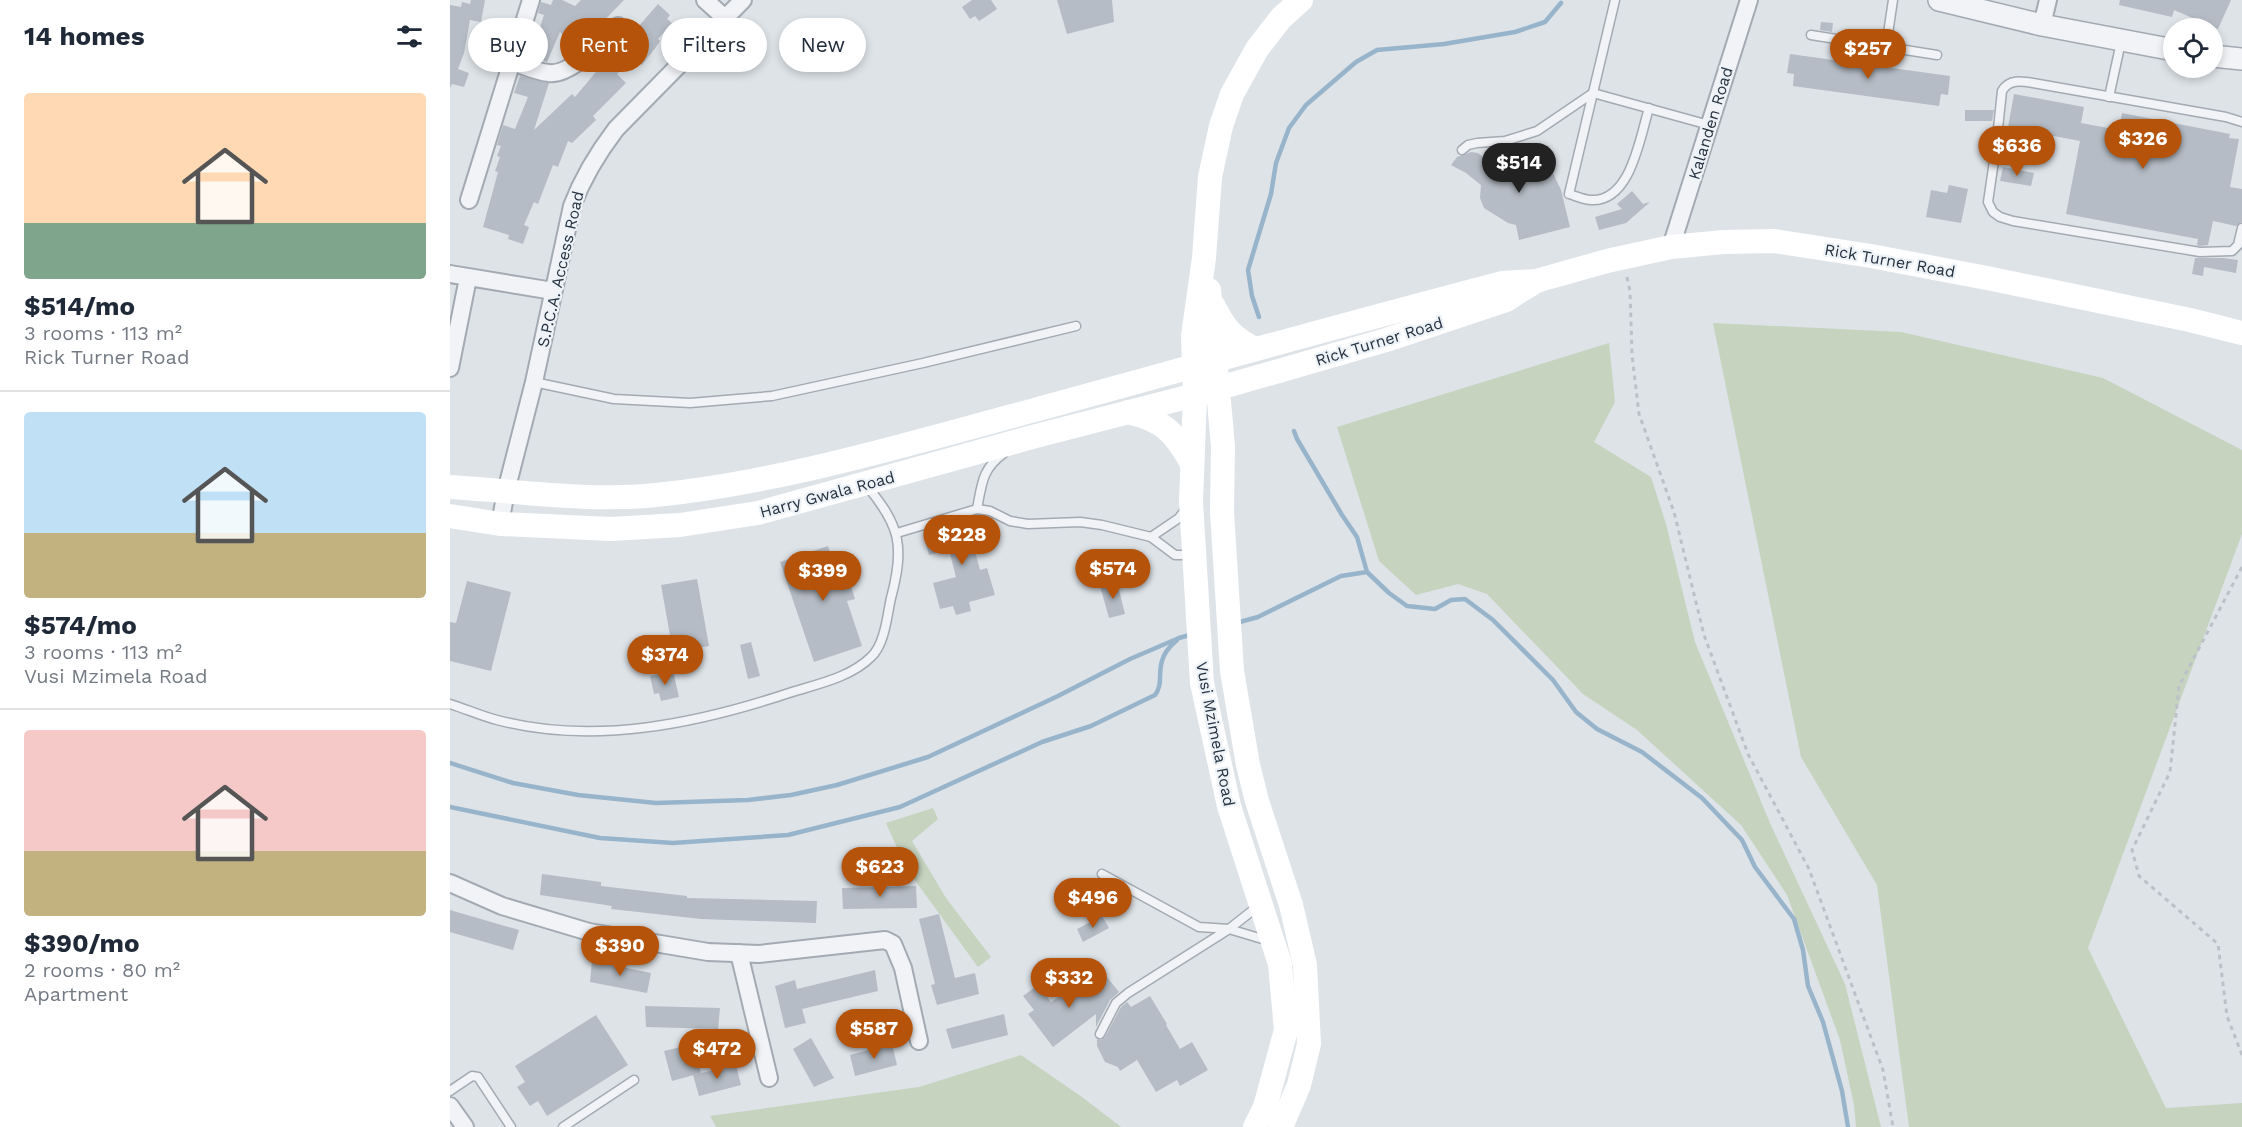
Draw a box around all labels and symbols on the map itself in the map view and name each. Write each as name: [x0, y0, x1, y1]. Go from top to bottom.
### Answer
pin: $257: [1832, 29, 1904, 80]
street label: Kalanden Road: [1684, 64, 1737, 182]
pin: $326: [2107, 119, 2179, 170]
pin: $636: [1981, 126, 2053, 177]
pin: $514: [1483, 143, 1555, 194]
street label: S.P.C.A. Access Road: [533, 189, 588, 349]
street label: Rick Turner Road: [1823, 240, 1957, 281]
street label: Rick Turner Road: [1313, 313, 1445, 370]
street label: Harry Gwala Road: [758, 467, 897, 522]
pin: $228: [926, 515, 998, 566]
pin: $574: [1077, 549, 1149, 600]
pin: $399: [787, 551, 859, 602]
pin: $374: [629, 635, 701, 686]
street label: Vusi Mzimela Road: [1192, 660, 1239, 808]
pin: $623: [844, 847, 916, 898]
pin: $496: [1057, 878, 1129, 929]
pin: $390: [584, 926, 656, 977]
pin: $332: [1033, 958, 1105, 1009]
pin: $587: [838, 1009, 910, 1060]
pin: $472: [681, 1029, 753, 1080]

